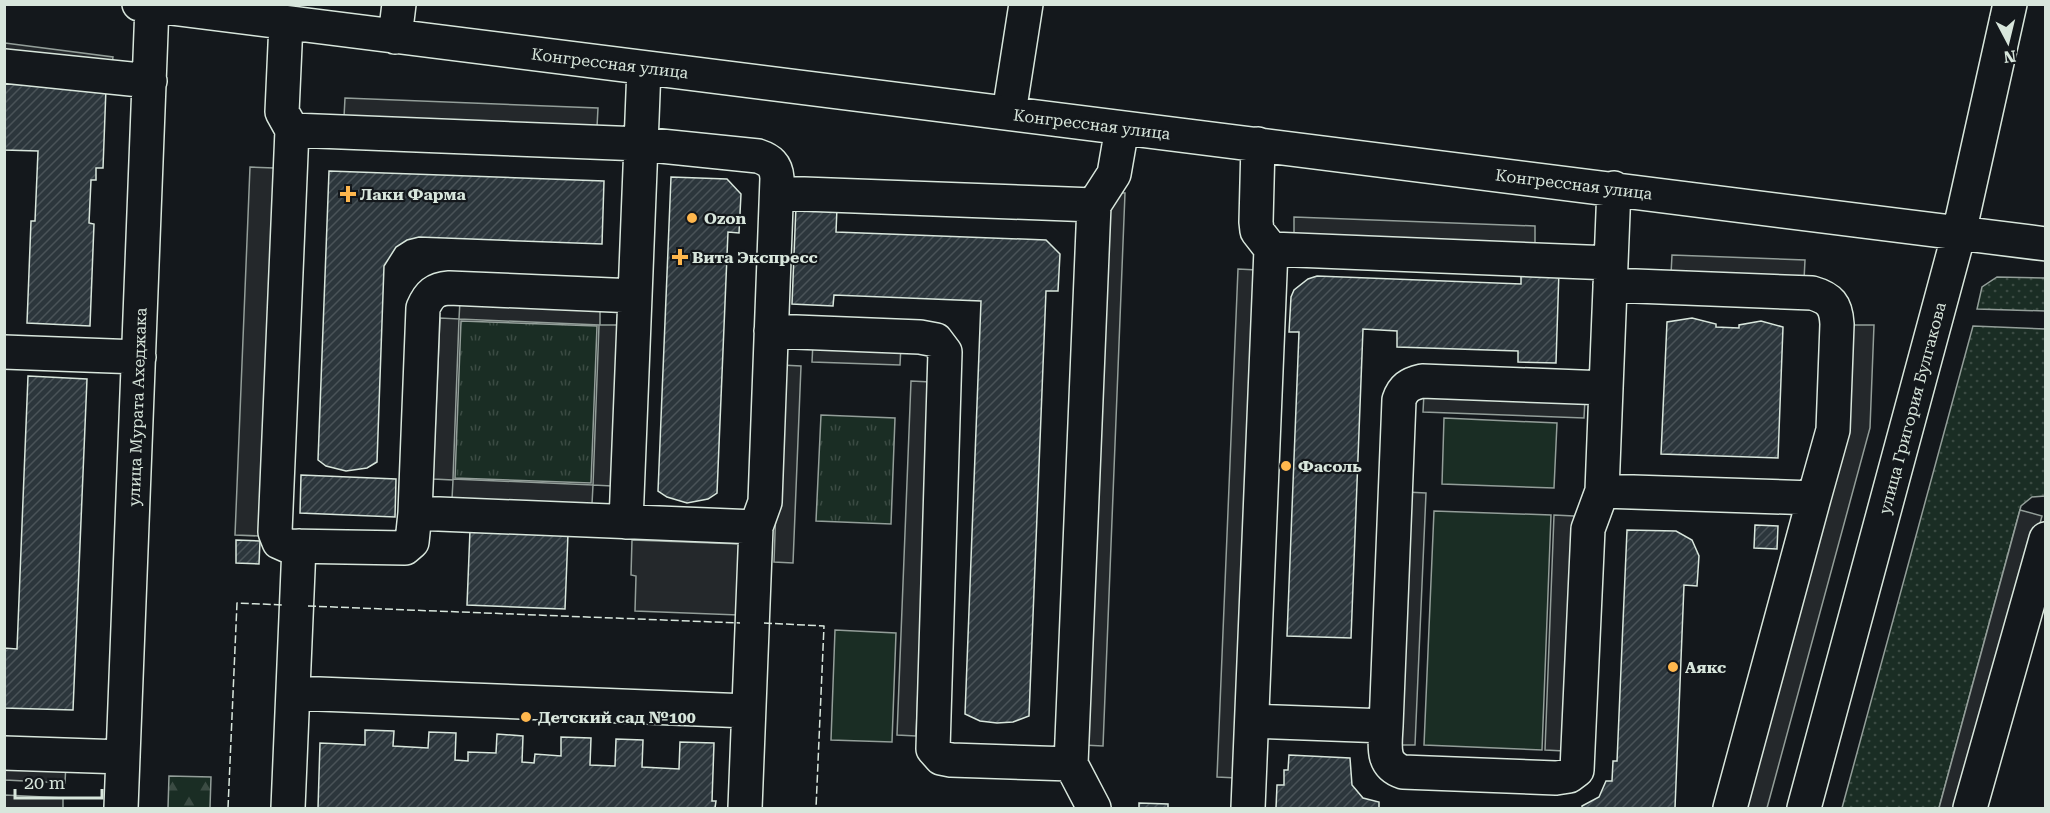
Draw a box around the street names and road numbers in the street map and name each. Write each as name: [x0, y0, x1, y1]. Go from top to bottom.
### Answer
street label: Конгрессная улица: [530, 44, 690, 83]
street label: Конгрессная улица: [1012, 105, 1172, 144]
street label: Конгрессная улица: [1494, 165, 1654, 204]
street label: улица Григория Булгакова: [1875, 300, 1950, 516]
street label: улица Мурата Ахеджака: [125, 307, 150, 507]

